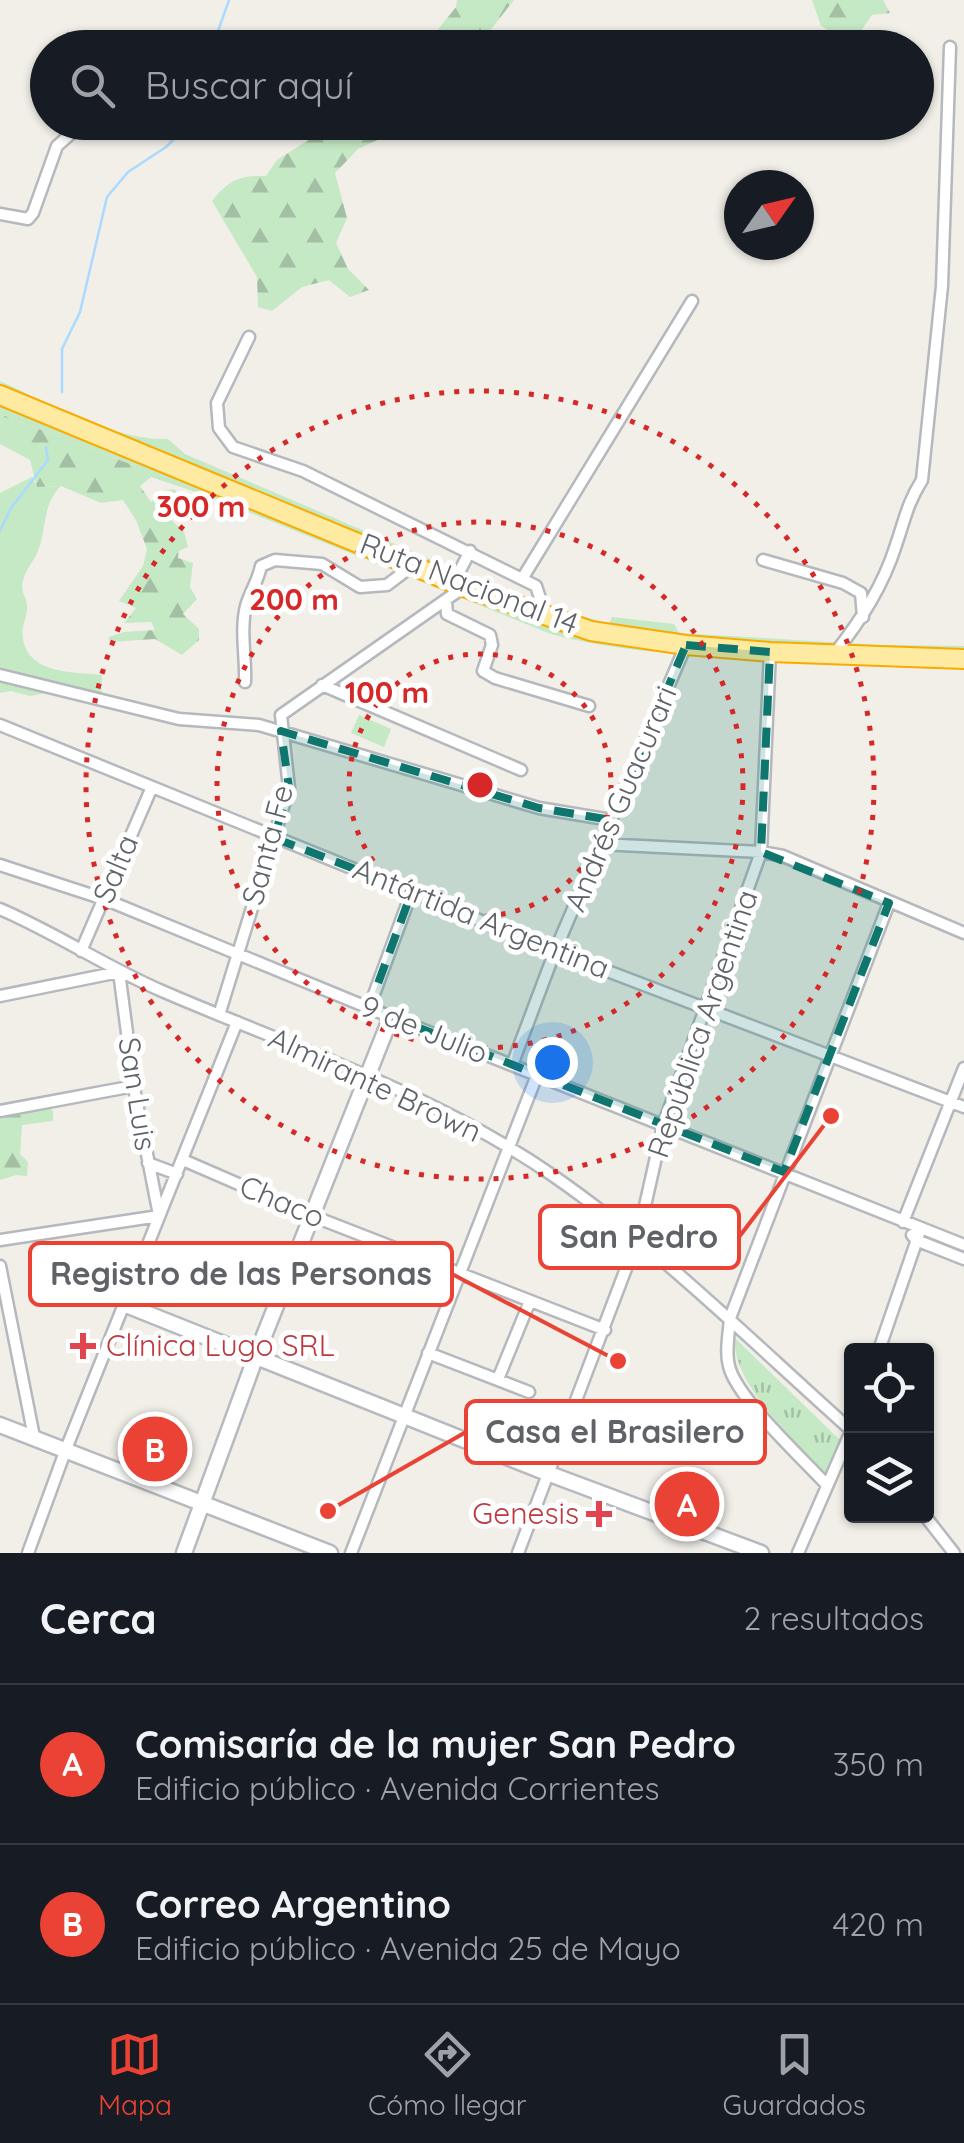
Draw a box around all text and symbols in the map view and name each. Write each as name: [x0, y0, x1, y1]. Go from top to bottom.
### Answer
search box: [30, 30, 934, 140]
icon: search: [65, 58, 120, 113]
text: Buscar aquí: [145, 61, 353, 109]
north arrow: [724, 170, 814, 260]
text: 300 m: [156, 487, 246, 525]
street label: Ruta Nacional 14: [355, 524, 584, 642]
text: 200 m: [249, 580, 339, 618]
text: 100 m: [345, 673, 429, 711]
street label: Andrés Guacurari: [555, 680, 685, 917]
centre of rings: [462, 767, 498, 803]
street label: Santa Fe: [233, 781, 301, 909]
street label: Salta: [84, 829, 146, 908]
street label: Antártida Argentina: [348, 849, 615, 987]
street label: República Argentina: [638, 885, 766, 1163]
street label: 9 de Julio: [355, 986, 494, 1072]
street label: Almirante Brown: [263, 1018, 488, 1150]
street label: San Luis: [110, 1035, 166, 1153]
your location: [527, 1037, 578, 1088]
street label: Chaco: [234, 1166, 331, 1236]
callout: San Pedro: [540, 1206, 739, 1268]
text: San Pedro: [560, 1216, 718, 1256]
callout: Registro de las Personas: [30, 1243, 452, 1305]
text: Registro de las Personas: [50, 1253, 432, 1293]
place label: Clínica Lugo SRL: [106, 1326, 335, 1364]
marker: Clínica Lugo SRL: [70, 1333, 96, 1359]
map controls: [844, 1343, 934, 1523]
button: locate: [844, 1343, 934, 1433]
callout: Casa el Brasilero: [466, 1401, 765, 1463]
text: Casa el Brasilero: [485, 1411, 745, 1451]
pin: B: [122, 1412, 188, 1486]
button: layers: [844, 1433, 934, 1523]
pin: A: [654, 1466, 720, 1542]
place label: Genesis: [472, 1494, 579, 1532]
marker: Genesis: [588, 1503, 610, 1525]
text: Cerca: [40, 1592, 157, 1645]
text: 2 resultados: [743, 1598, 924, 1638]
text: Comisaría de la mujer San Pedro: [135, 1720, 736, 1768]
text: A: [62, 1744, 83, 1784]
text: 350 m: [833, 1744, 924, 1784]
text: Edificio público · Avenida Corrientes: [135, 1768, 659, 1808]
text: Correo Argentino: [135, 1880, 451, 1928]
text: B: [62, 1904, 83, 1944]
text: 420 m: [832, 1904, 924, 1944]
text: Edificio público · Avenida 25 de Mayo: [135, 1928, 681, 1968]
tab: Mapa: [98, 2027, 172, 2122]
tab: Cómo llegar: [368, 2027, 527, 2122]
tab: Guardados: [723, 2027, 866, 2122]

